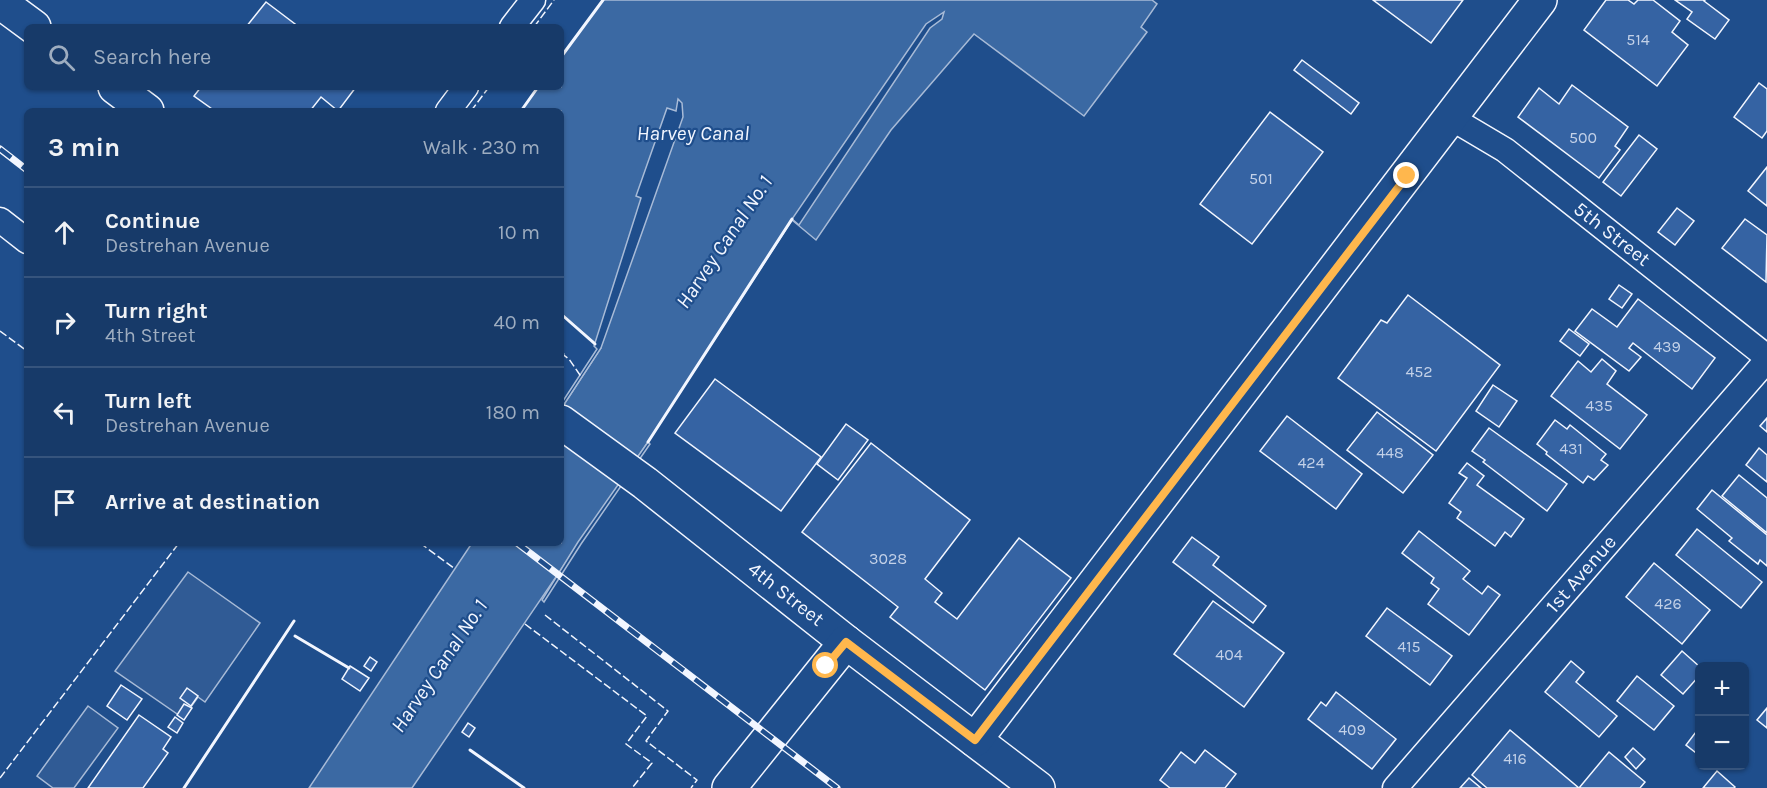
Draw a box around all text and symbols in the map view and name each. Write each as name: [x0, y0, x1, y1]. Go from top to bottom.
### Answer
search box: [24, 24, 564, 90]
house number: 514: [1626, 30, 1650, 49]
icon: search: [45, 41, 78, 74]
text: Search here: [93, 44, 211, 70]
water label: Harvey Canal: [637, 121, 749, 145]
house number: 500: [1569, 128, 1597, 147]
text: 3 min: [48, 132, 120, 163]
text: Walk · 230 m: [423, 136, 540, 159]
route end: [1393, 162, 1419, 188]
house number: 501: [1249, 169, 1273, 188]
water label: Harvey Canal No. 1: [671, 171, 777, 313]
street label: 5th Street: [1569, 197, 1655, 271]
text: Continue: [105, 208, 200, 234]
icon: ahead: [48, 216, 81, 249]
text: 10 m: [498, 221, 540, 244]
text: Destrehan Avenue: [105, 234, 270, 257]
text: Turn right: [105, 298, 208, 324]
icon: right: [48, 306, 81, 339]
text: 40 m: [494, 311, 540, 334]
text: 4th Street: [105, 324, 195, 347]
house number: 439: [1653, 337, 1681, 356]
house number: 452: [1405, 362, 1433, 381]
text: Turn left: [105, 388, 192, 414]
icon: left: [48, 396, 81, 429]
house number: 435: [1585, 396, 1613, 415]
text: 180 m: [486, 401, 540, 424]
text: Destrehan Avenue: [105, 414, 270, 437]
house number: 431: [1559, 439, 1583, 458]
house number: 448: [1376, 443, 1404, 462]
house number: 424: [1297, 453, 1325, 472]
icon: arrive: [48, 486, 81, 519]
text: Arrive at destination: [105, 489, 320, 515]
street label: 1st Avenue: [1541, 531, 1621, 617]
house number: 3028: [869, 549, 907, 568]
street label: 4th Street: [743, 557, 829, 631]
house number: 426: [1654, 594, 1682, 613]
water label: Harvey Canal No. 1: [386, 595, 492, 737]
house number: 415: [1397, 637, 1421, 656]
house number: 404: [1215, 645, 1243, 664]
route start: [812, 652, 838, 678]
map controls: [1695, 662, 1749, 770]
button: +: [1695, 662, 1749, 716]
button: −: [1695, 716, 1749, 770]
house number: 409: [1338, 720, 1366, 739]
house number: 416: [1503, 749, 1527, 768]

